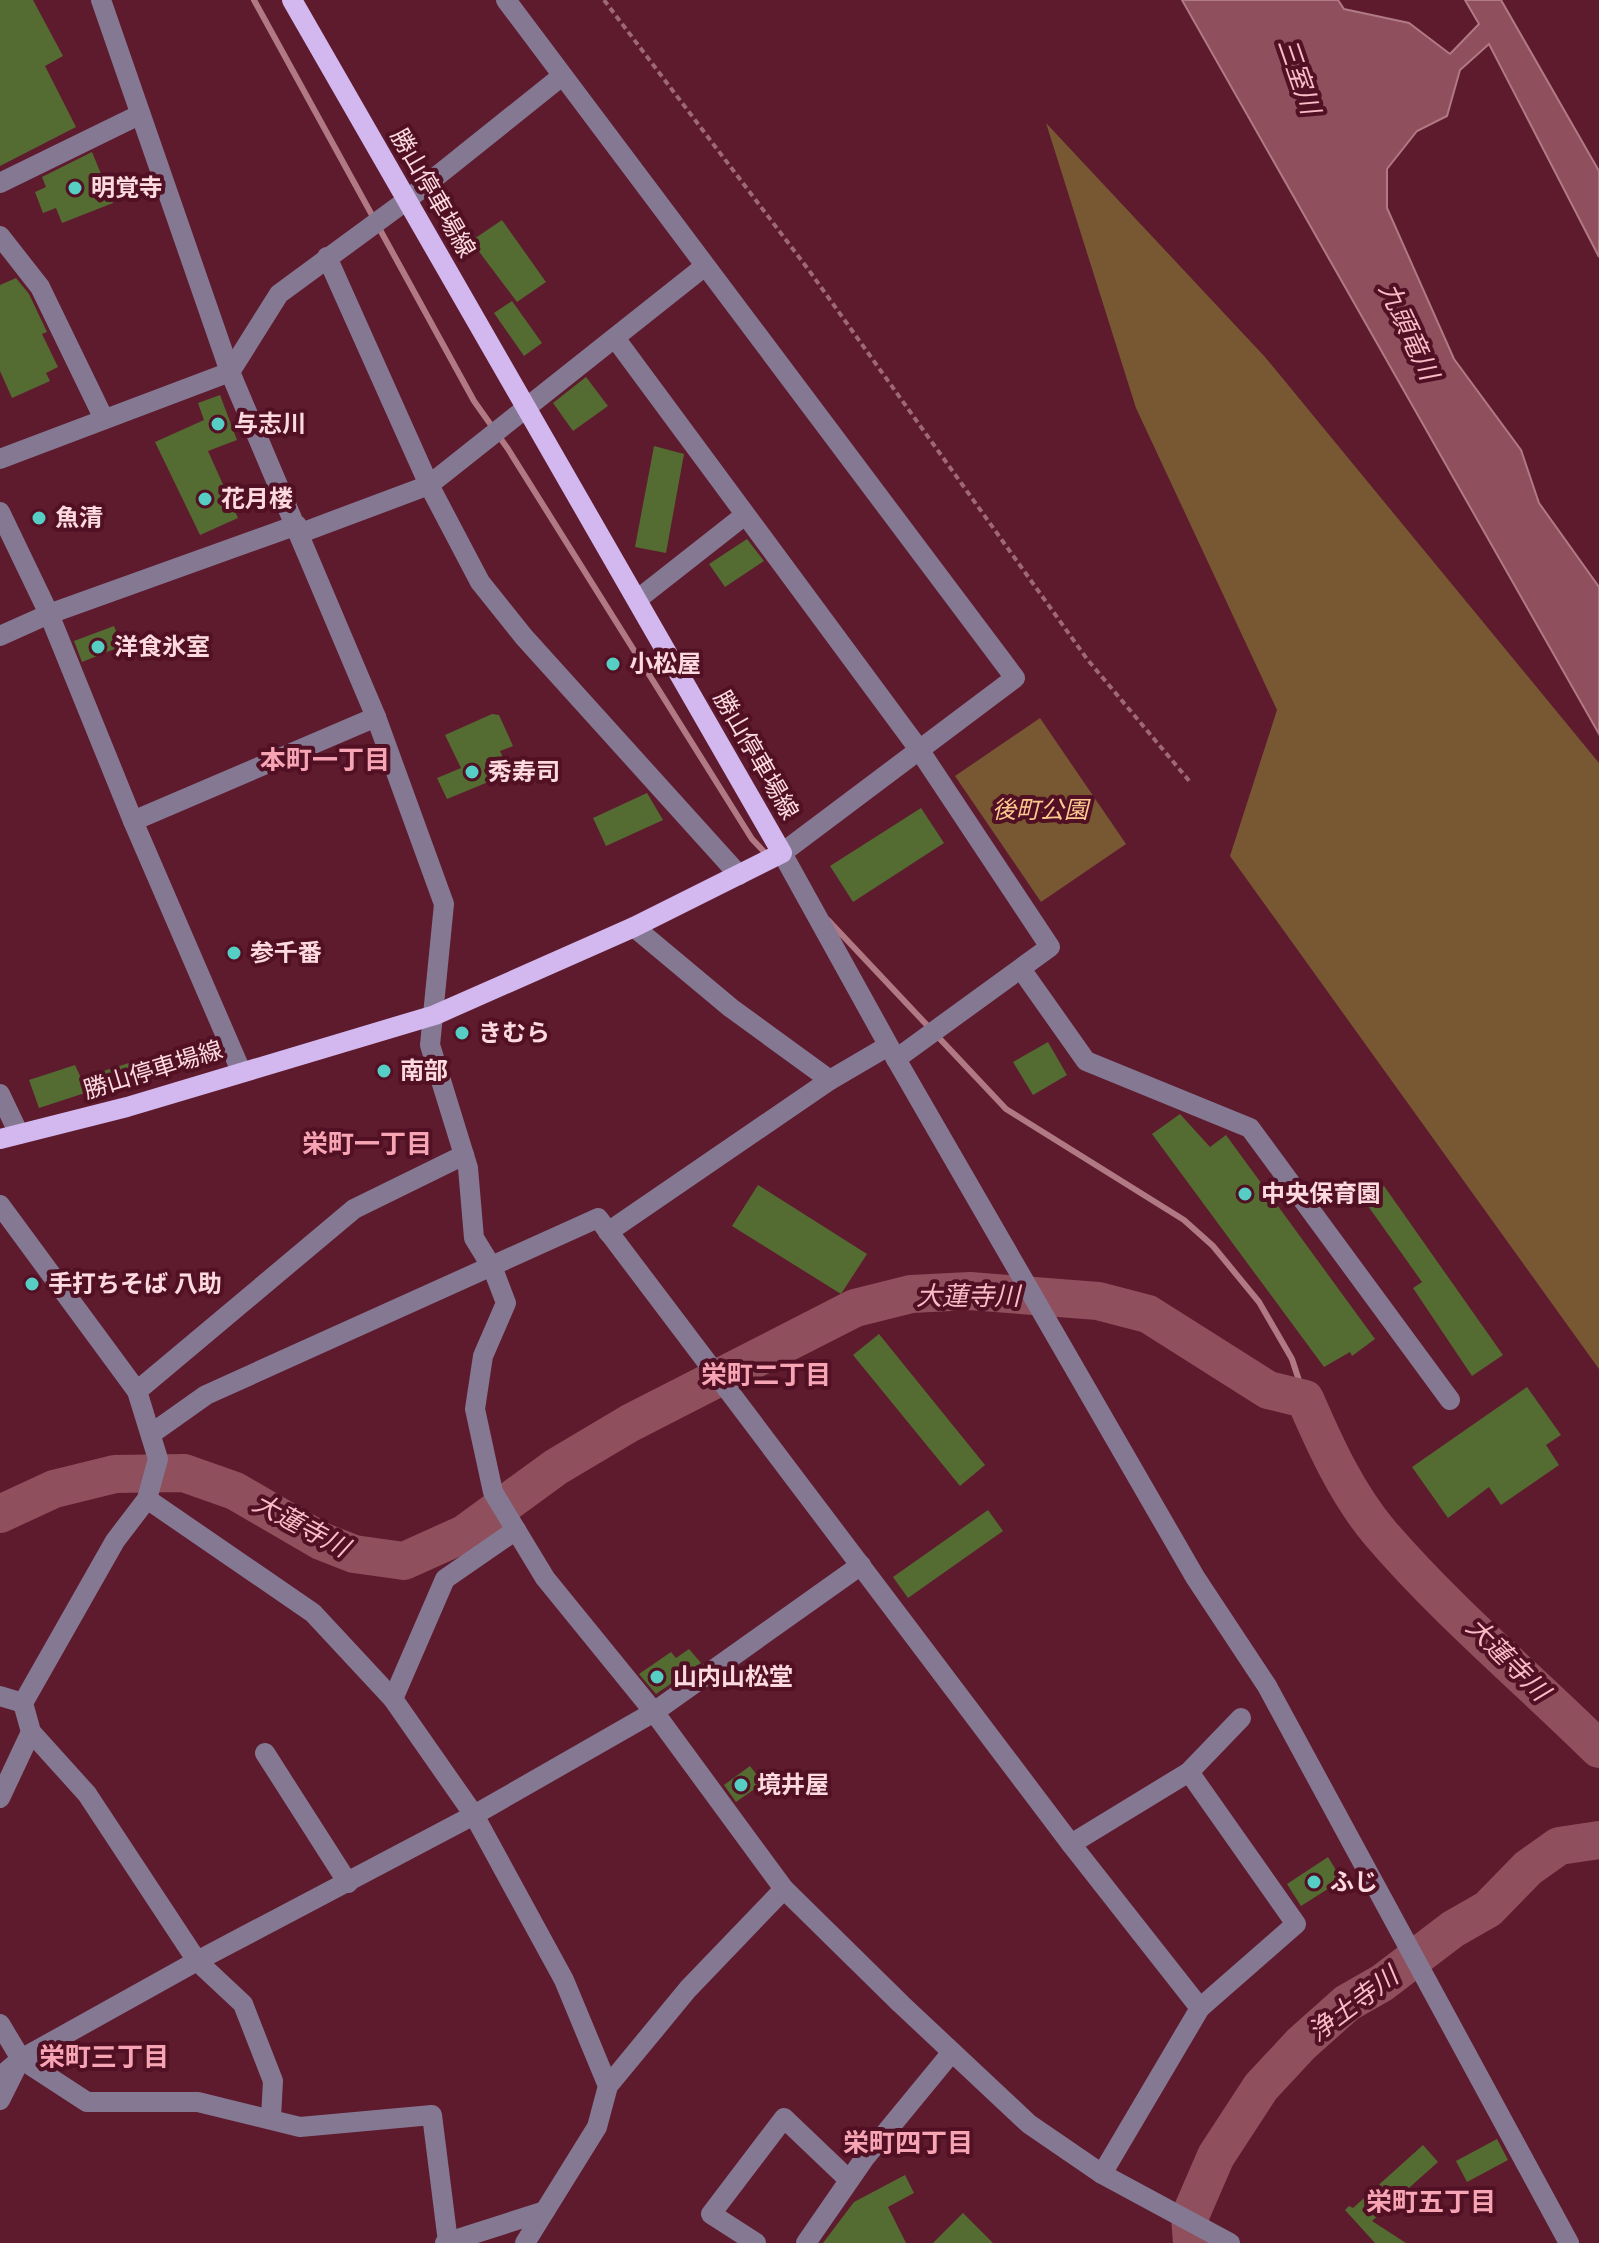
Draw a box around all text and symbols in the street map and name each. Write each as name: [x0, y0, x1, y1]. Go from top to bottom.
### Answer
water label: 三室川: [1271, 34, 1329, 121]
street label: 勝山停車場線: [384, 123, 483, 263]
place label: 明覚寺: [91, 172, 163, 203]
marker: 明覚寺: [66, 179, 84, 197]
water label: 九頭竜川: [1373, 277, 1448, 388]
place label: 与志川: [234, 408, 306, 439]
marker: 与志川: [209, 415, 227, 433]
place label: 花月楼: [221, 483, 293, 514]
marker: 花月楼: [196, 490, 214, 508]
place label: 魚清: [55, 502, 103, 533]
marker: 魚清: [30, 509, 48, 527]
place label: 洋食氷室: [114, 631, 210, 662]
marker: 洋食氷室: [89, 638, 107, 656]
place label: 小松屋: [629, 648, 701, 679]
marker: 小松屋: [604, 655, 622, 673]
street label: 勝山停車場線: [707, 685, 806, 825]
district label: 本町一丁目: [260, 743, 390, 776]
place label: 秀寿司: [488, 756, 560, 787]
marker: 秀寿司: [463, 763, 481, 781]
park label: 後町公園: [992, 794, 1091, 825]
place label: 参千番: [250, 937, 322, 968]
marker: 参千番: [225, 944, 243, 962]
place label: きむら: [478, 1017, 550, 1048]
marker: きむら: [453, 1024, 471, 1042]
street label: 勝山停車場線: [79, 1034, 226, 1105]
place label: 南部: [400, 1055, 448, 1086]
marker: 南部: [375, 1062, 393, 1080]
district label: 栄町一丁目: [302, 1127, 432, 1160]
place label: 中央保育園: [1261, 1178, 1381, 1209]
marker: 中央保育園: [1236, 1185, 1254, 1203]
place label: 手打ちそば 八助: [48, 1268, 222, 1299]
marker: 手打ちそば 八助: [23, 1275, 41, 1293]
water label: 大蓮寺川: [916, 1279, 1023, 1312]
district label: 栄町二丁目: [701, 1358, 831, 1391]
water label: 大蓮寺川: [248, 1486, 358, 1565]
water label: 大蓮寺川: [1460, 1610, 1559, 1709]
place label: 山内山松堂: [673, 1661, 793, 1692]
marker: 山内山松堂: [648, 1668, 666, 1686]
place label: 境井屋: [757, 1769, 829, 1800]
marker: 境井屋: [732, 1776, 750, 1794]
place label: ふじ: [1330, 1866, 1378, 1897]
marker: ふじ: [1305, 1873, 1323, 1891]
water label: 浄土寺川: [1301, 1957, 1407, 2048]
district label: 栄町三丁目: [39, 2040, 169, 2073]
district label: 栄町四丁目: [843, 2126, 973, 2159]
district label: 栄町五丁目: [1366, 2185, 1496, 2218]

